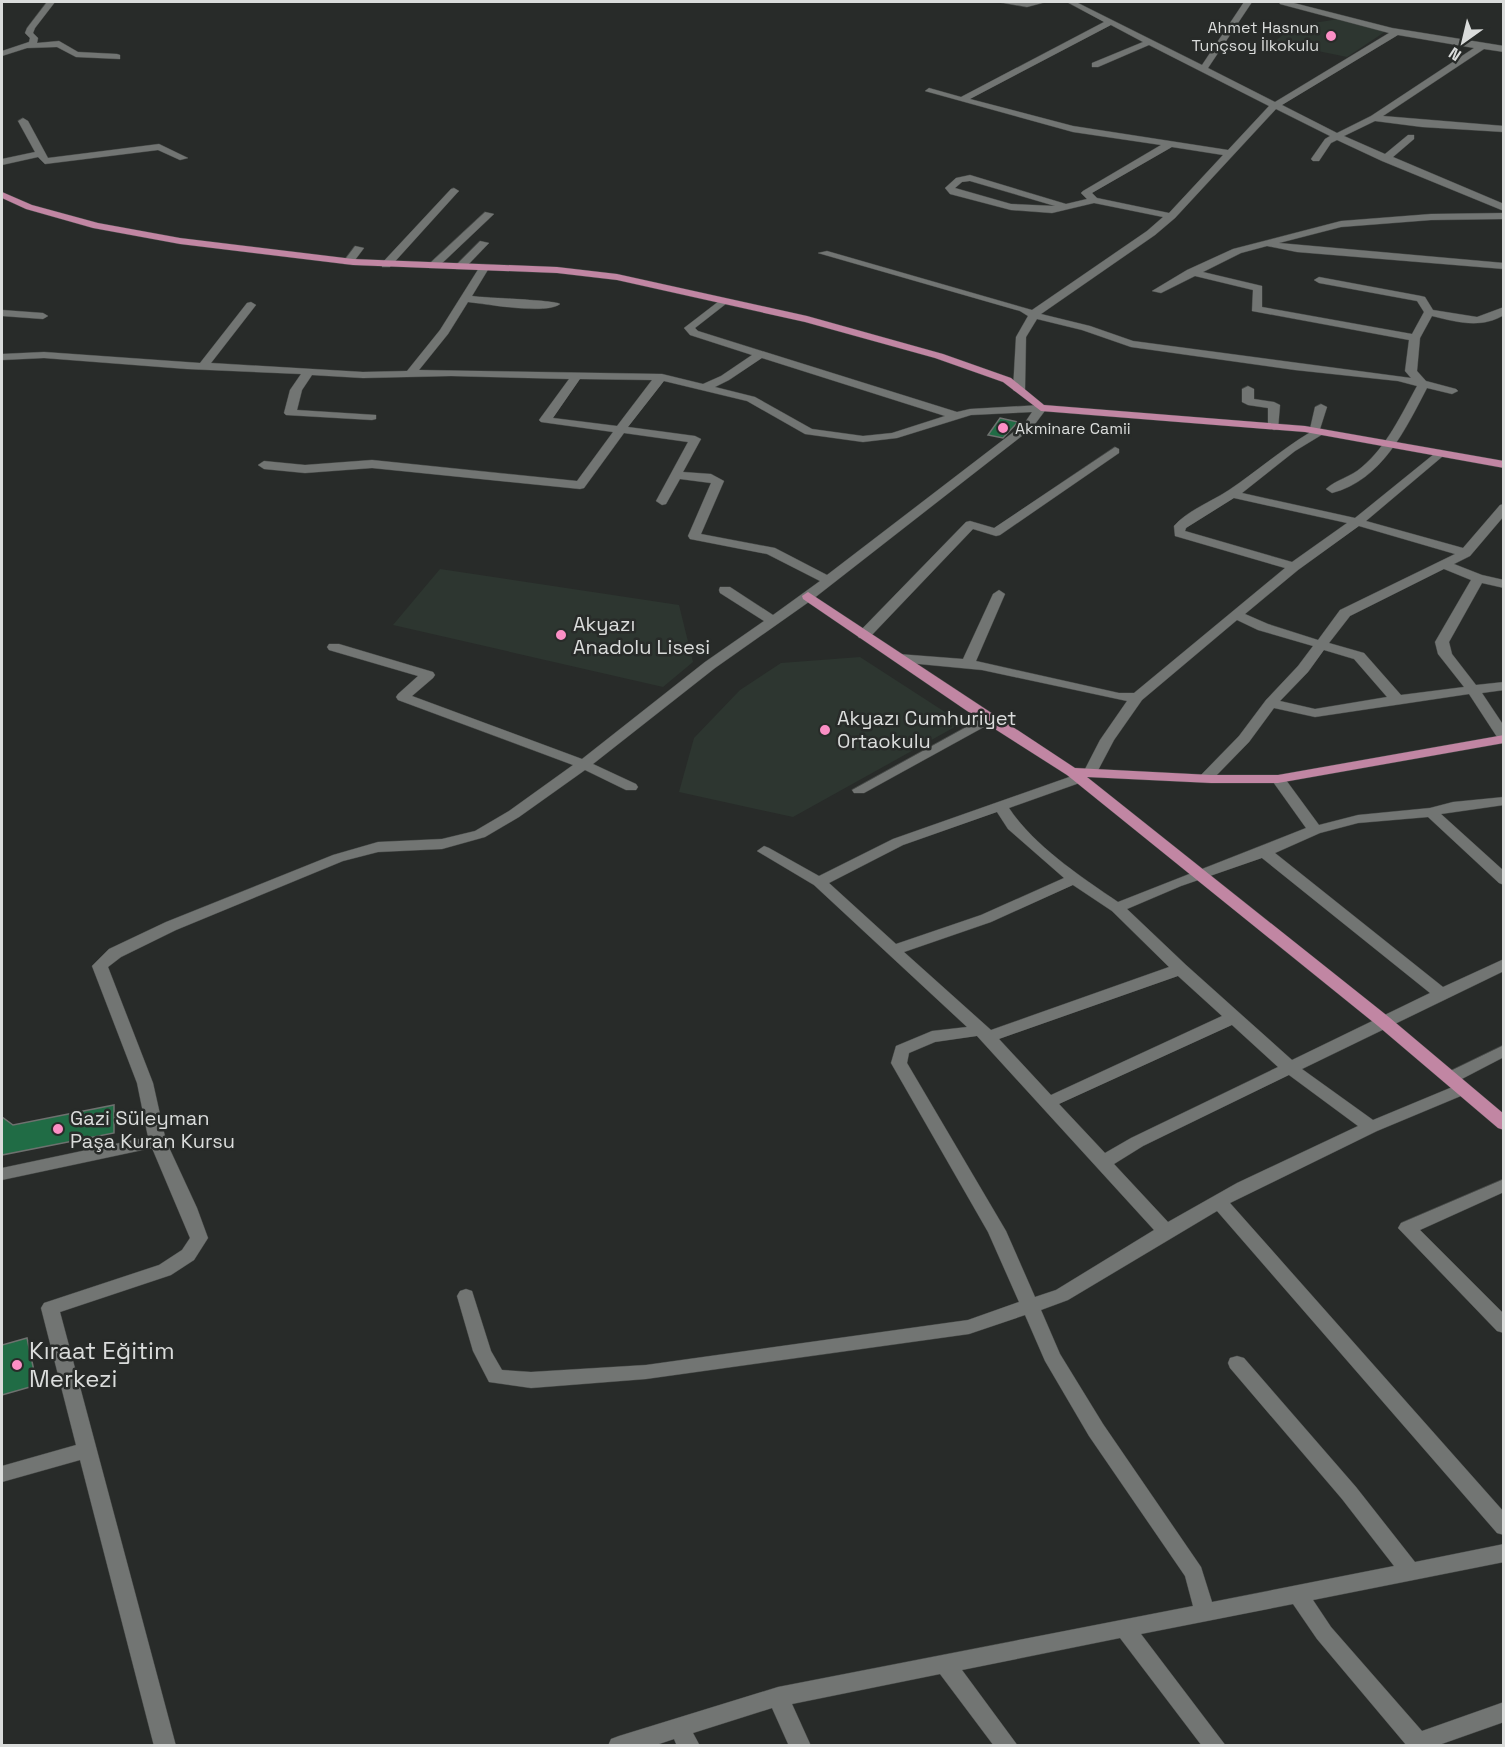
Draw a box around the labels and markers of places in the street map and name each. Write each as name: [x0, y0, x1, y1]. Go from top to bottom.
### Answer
place label: Ahmet Hasnun Tunçsoy İlkokulu: [1191, 17, 1319, 56]
marker: Ahmet Hasnun Tunçsoy İlkokulu: [1324, 29, 1338, 43]
place label: Akminare Camii: [1015, 418, 1131, 439]
marker: Akminare Camii: [996, 421, 1010, 435]
place label: Akyazı Anadolu Lisesi: [573, 611, 710, 660]
marker: Akyazı Anadolu Lisesi: [554, 628, 568, 642]
place label: Akyazı Cumhuriyet Ortaokulu: [837, 705, 1017, 754]
marker: Akyazı Cumhuriyet Ortaokulu: [818, 723, 832, 737]
place label: Gazi Süleyman Paşa Kuran Kursu: [70, 1105, 235, 1154]
marker: Gazi Süleyman Paşa Kuran Kursu: [51, 1122, 65, 1136]
place label: Kıraat Eğitim Merkezi: [29, 1335, 175, 1394]
marker: Kıraat Eğitim Merkezi: [10, 1358, 24, 1372]

